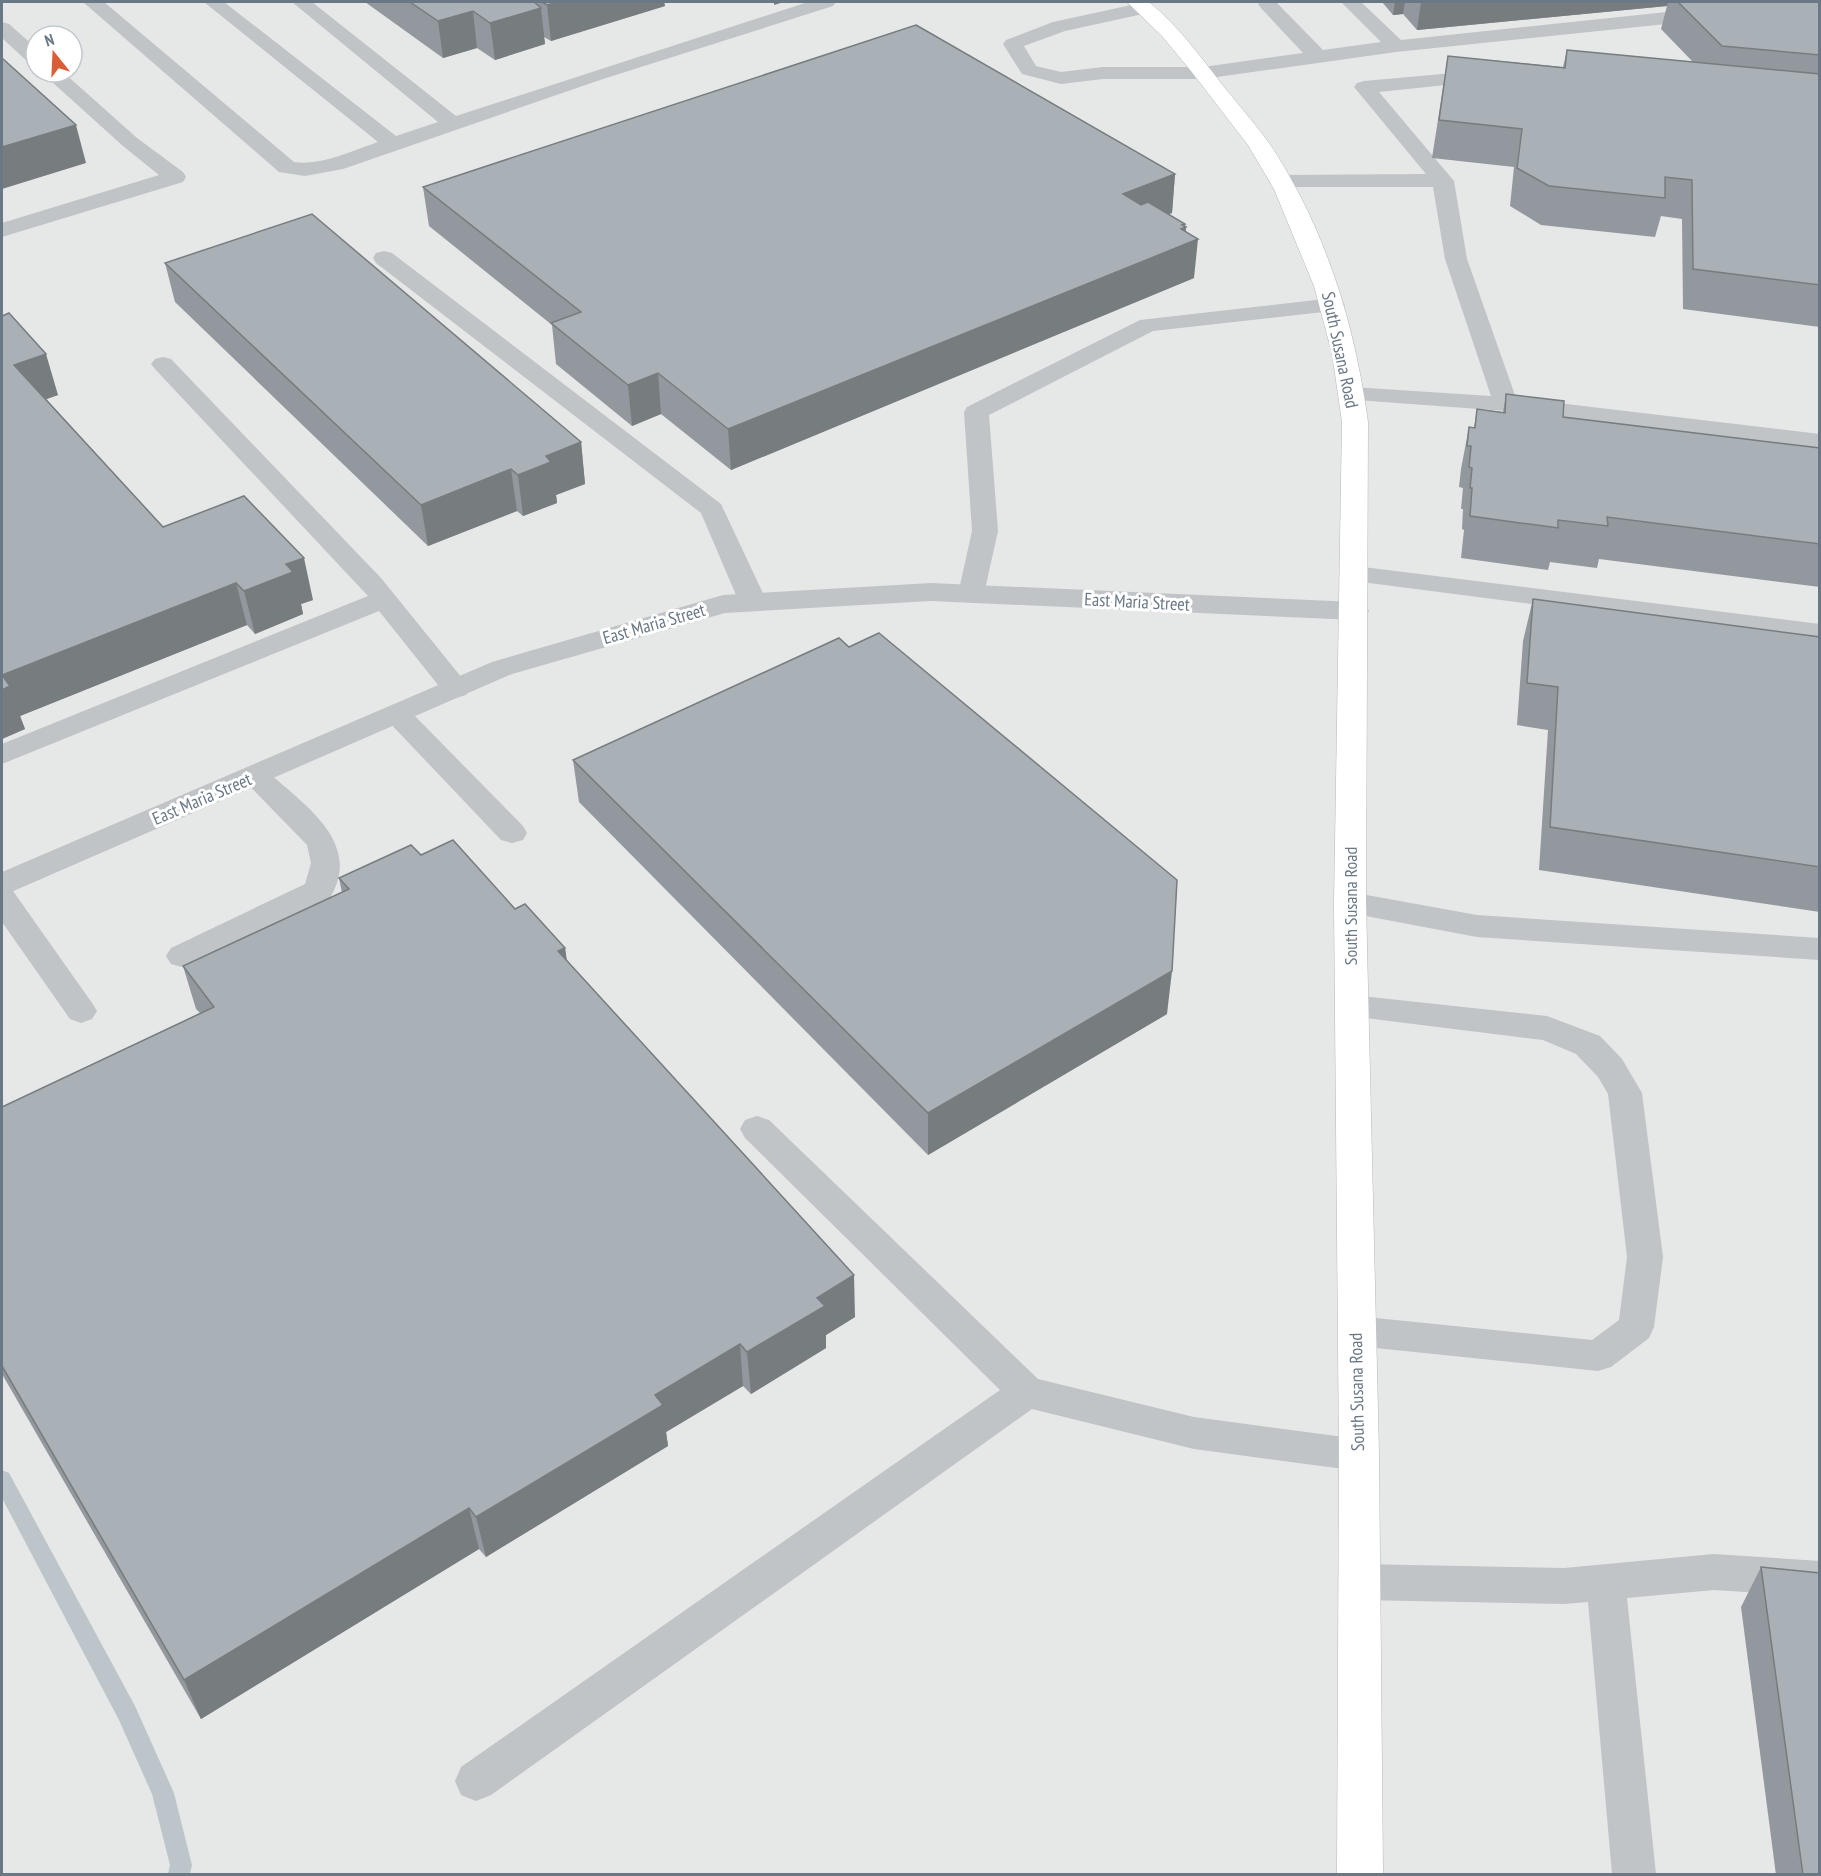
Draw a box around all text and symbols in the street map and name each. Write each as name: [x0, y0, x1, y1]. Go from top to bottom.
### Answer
north arrow: [24, 24, 84, 84]
text: N: [42, 29, 57, 51]
street label: South Susana Road: [1317, 290, 1364, 410]
street label: East Maria Street: [1084, 587, 1190, 616]
street label: East Maria Street: [600, 598, 708, 649]
street label: East Maria Street: [149, 767, 255, 830]
street label: South Susana Road: [1339, 847, 1362, 965]
street label: South Susana Road: [1344, 1333, 1369, 1451]

